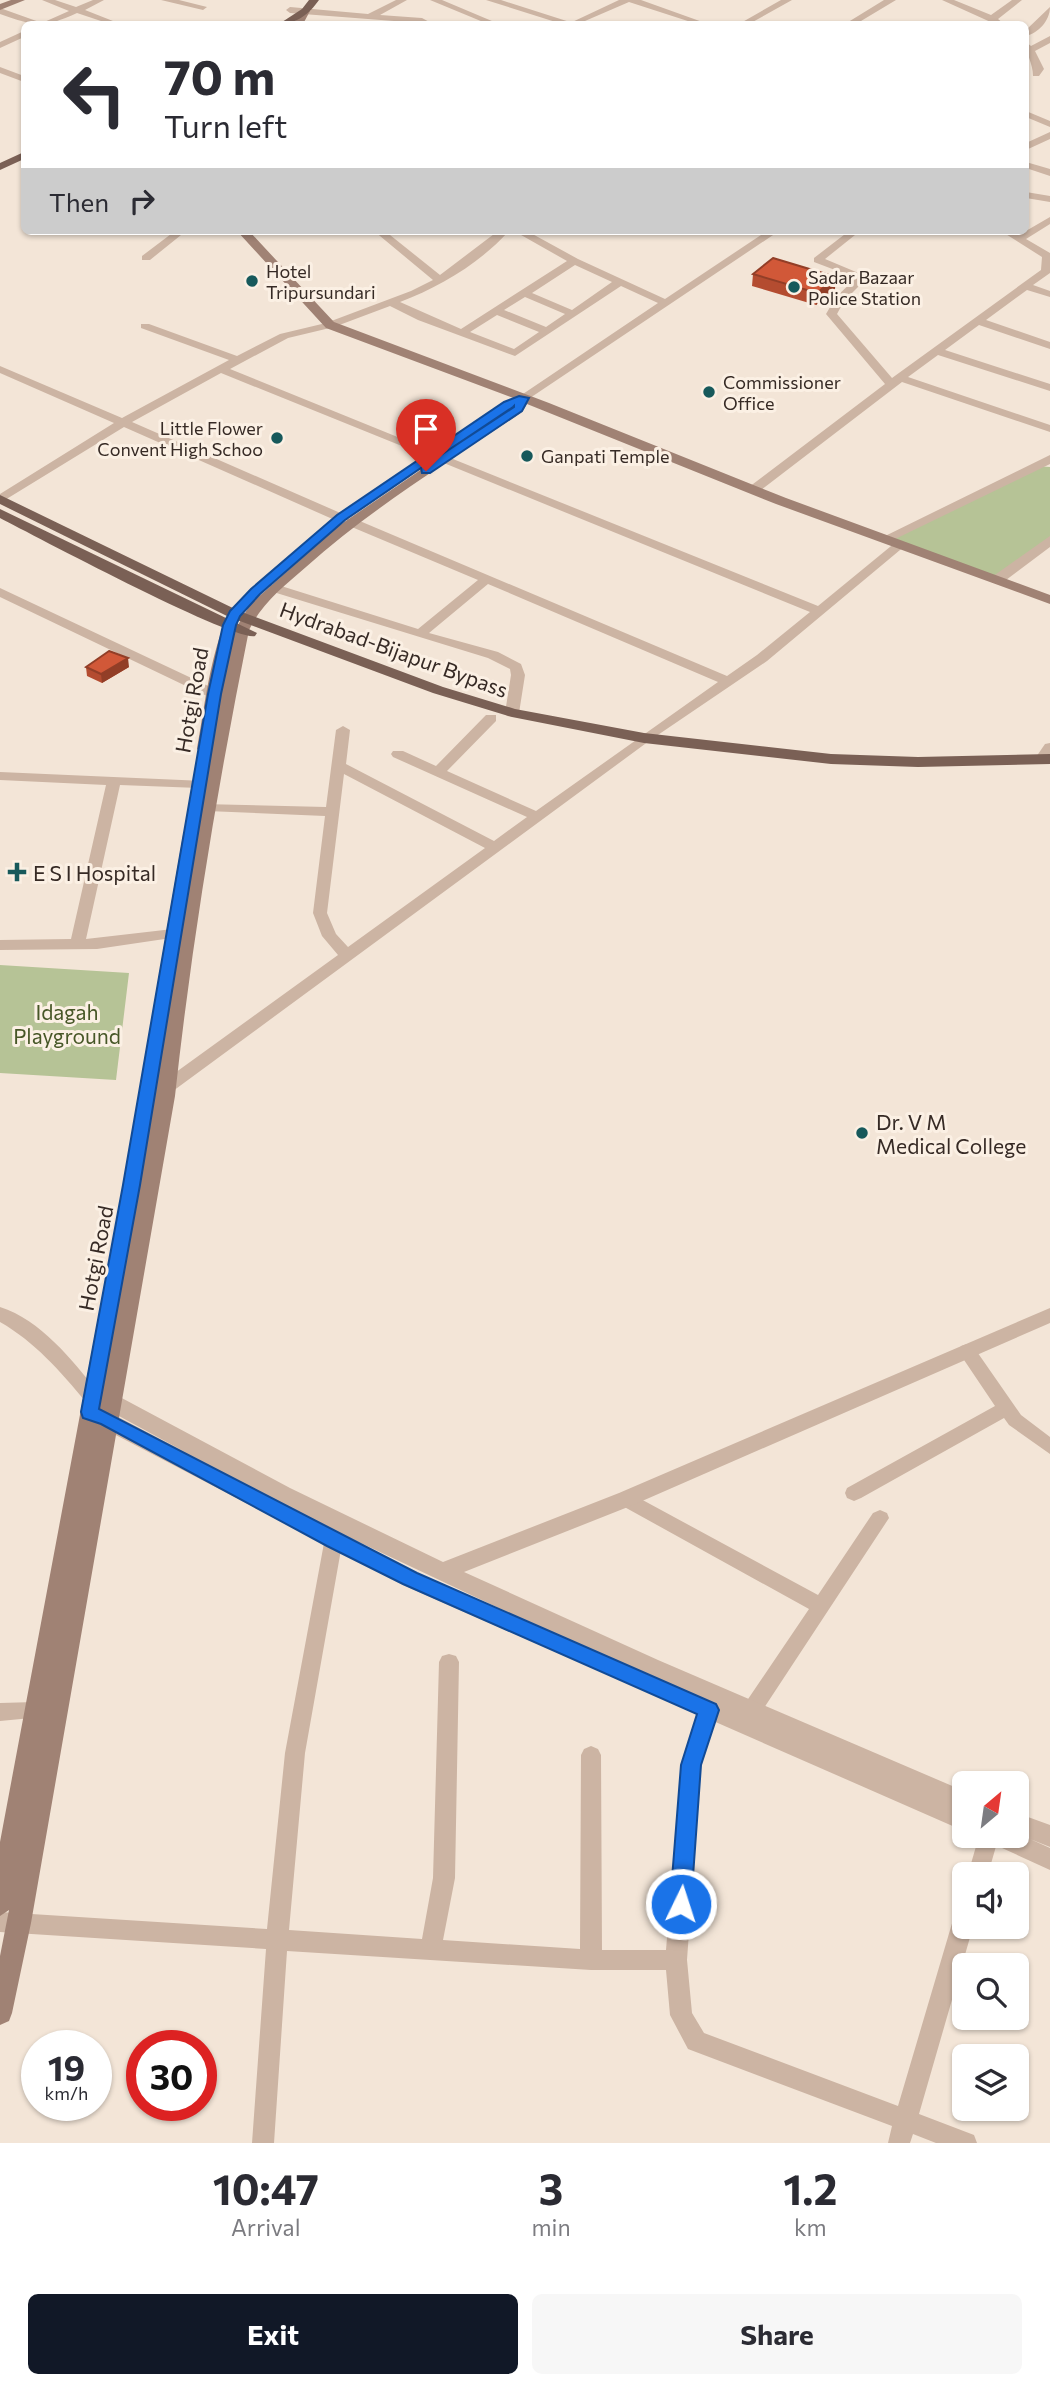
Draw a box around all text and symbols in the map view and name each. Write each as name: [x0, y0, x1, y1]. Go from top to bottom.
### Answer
text: 70 m: [164, 45, 275, 105]
icon: left: [49, 49, 140, 140]
text: Turn left: [164, 105, 288, 145]
icon: right: [123, 182, 161, 220]
text: Then: [49, 186, 109, 217]
place label: Hotel Tripursundari: [266, 260, 376, 303]
place label: Sadar Bazaar Police Station: [808, 266, 921, 309]
marker: Hotel Tripursundari: [244, 273, 260, 289]
marker: Sadar Bazaar Police Station: [786, 279, 802, 295]
place label: Commissioner Office: [723, 371, 841, 414]
marker: Commissioner Office: [701, 384, 717, 400]
pin: [396, 399, 456, 471]
icon: arrive: [407, 410, 445, 448]
place label: Little Flower Convent High Schoo: [97, 417, 263, 460]
marker: Little Flower Convent High Schoo: [269, 430, 285, 446]
place label: Ganpati Temple: [541, 445, 670, 467]
marker: Ganpati Temple: [519, 448, 535, 464]
street label: Hydrabad-Bijapur Bypass: [277, 596, 511, 702]
street label: Hotgi Road: [169, 645, 213, 755]
place label: E S I Hospital: [33, 860, 156, 885]
marker: E S I Hospital: [7, 862, 27, 882]
park label: Idagah Playground: [13, 999, 121, 1048]
place label: Dr. V M Medical College: [876, 1109, 1026, 1158]
marker: Dr. V M Medical College: [854, 1125, 870, 1141]
street label: Hotgi Road: [73, 1203, 117, 1313]
north arrow: [952, 1771, 1029, 1848]
map controls: [952, 1771, 1029, 2121]
button: sound: [952, 1862, 1029, 1939]
position arrow: [644, 1867, 718, 1941]
button: search: [952, 1953, 1029, 2030]
speed limit sign: 30: [126, 2030, 217, 2121]
button: layers: [952, 2044, 1029, 2121]
text: 19: [48, 2045, 85, 2088]
text: km/h: [45, 2082, 88, 2104]
text: 10:47: [213, 2162, 319, 2214]
text: 3: [539, 2162, 563, 2214]
text: 1.2: [783, 2162, 837, 2214]
text: Arrival: [231, 2213, 301, 2241]
text: min: [531, 2213, 571, 2241]
text: km: [794, 2213, 827, 2241]
button: Exit: [28, 2294, 518, 2374]
button: Share: [532, 2294, 1022, 2374]

